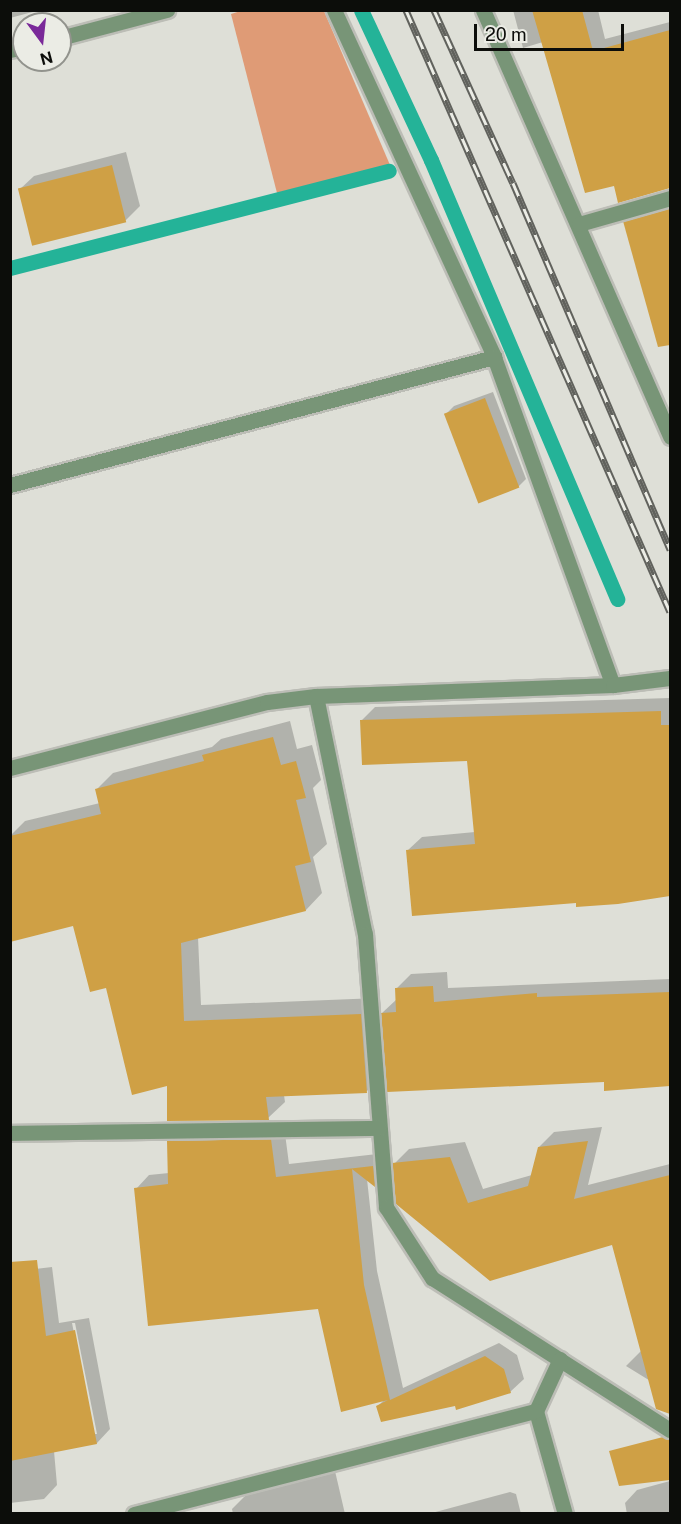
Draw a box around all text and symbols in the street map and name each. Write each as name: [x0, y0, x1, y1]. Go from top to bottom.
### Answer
north arrow: [12, 12, 72, 72]
scale bar: [477, 12, 627, 50]
text: 20 m: [485, 24, 527, 45]
text: N: [38, 47, 55, 69]

